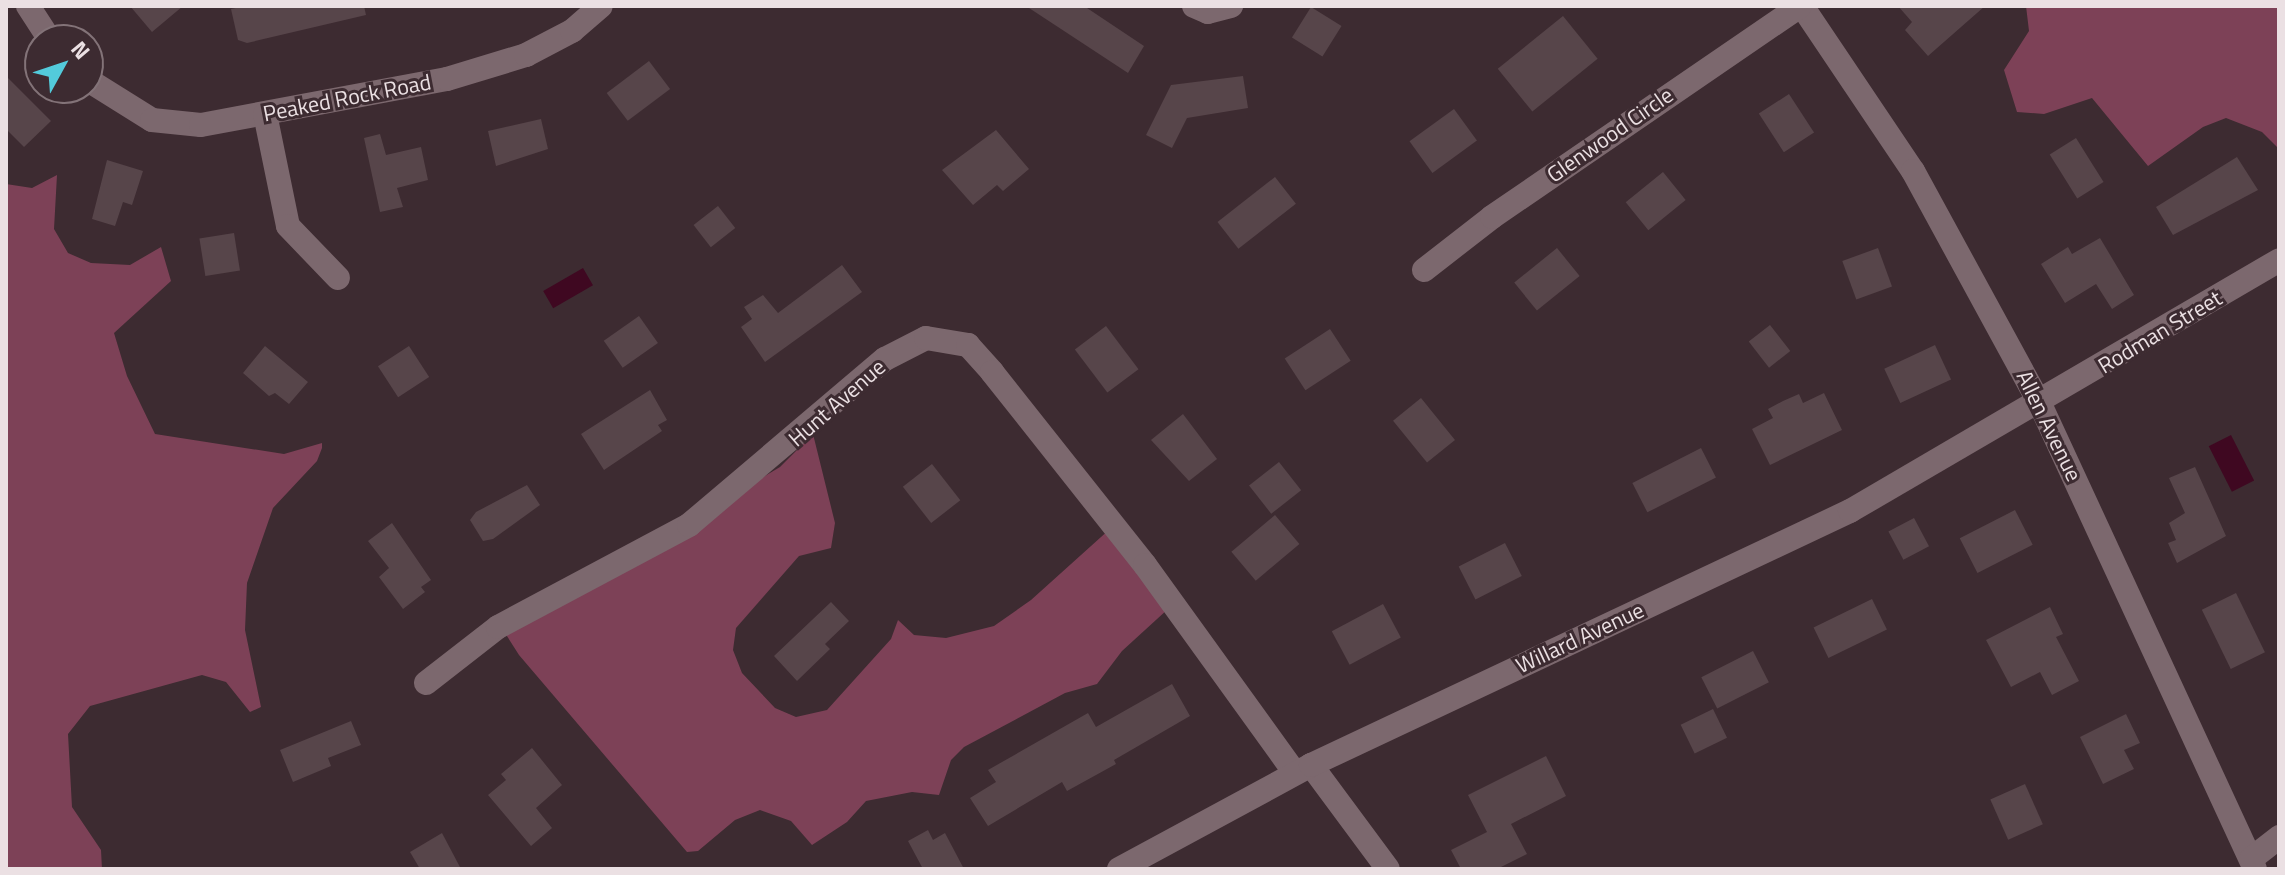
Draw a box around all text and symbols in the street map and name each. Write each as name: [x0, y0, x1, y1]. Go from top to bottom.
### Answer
north arrow: [24, 24, 104, 104]
text: N: [63, 33, 99, 67]
street label: Peaked Rock Road: [261, 69, 433, 127]
street label: Glenwood Circle: [1542, 82, 1678, 188]
street label: Rodman Street: [2093, 285, 2227, 379]
street label: Hunt Avenue: [783, 354, 891, 452]
street label: Allen Avenue: [2011, 366, 2087, 486]
street label: Willard Avenue: [1512, 597, 1648, 679]

